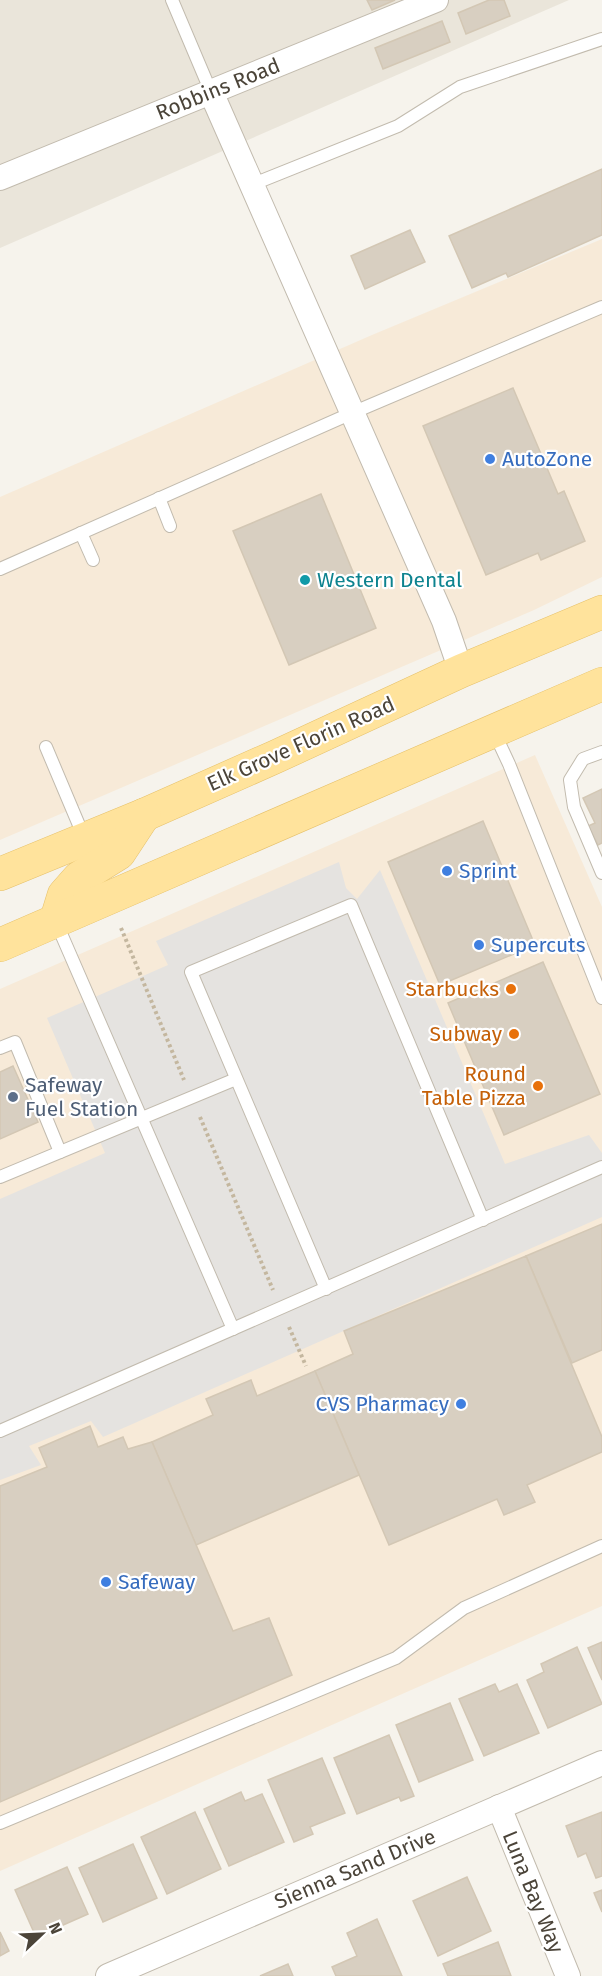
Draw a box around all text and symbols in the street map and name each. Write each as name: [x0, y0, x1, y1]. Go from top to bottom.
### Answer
street label: Robbins Road: [152, 52, 284, 126]
place label: AutoZone: [502, 446, 592, 472]
marker: AutoZone: [483, 452, 497, 466]
place label: Western Dental: [317, 567, 462, 593]
marker: Western Dental: [298, 573, 312, 587]
street label: Elk Grove Florin Road: [203, 691, 399, 797]
place label: Sprint: [459, 858, 517, 884]
marker: Sprint: [440, 864, 454, 878]
place label: Supercuts: [491, 932, 586, 958]
marker: Supercuts: [472, 938, 486, 952]
place label: Starbucks: [405, 976, 499, 1002]
marker: Starbucks: [504, 982, 518, 996]
place label: Subway: [430, 1021, 503, 1047]
marker: Subway: [507, 1027, 521, 1041]
place label: Round Table Pizza: [422, 1061, 526, 1111]
place label: Safeway Fuel Station: [25, 1072, 138, 1122]
marker: Round Table Pizza: [531, 1079, 545, 1093]
marker: Safeway Fuel Station: [6, 1090, 20, 1104]
place label: CVS Pharmacy: [315, 1391, 450, 1417]
marker: CVS Pharmacy: [454, 1397, 468, 1411]
place label: Safeway: [118, 1569, 196, 1595]
marker: Safeway: [99, 1575, 113, 1589]
street label: Sienna Sand Drive: [270, 1823, 440, 1915]
street label: Luna Bay Way: [497, 1827, 570, 1958]
north arrow: [12, 1904, 72, 1964]
text: N: [45, 1920, 66, 1937]

